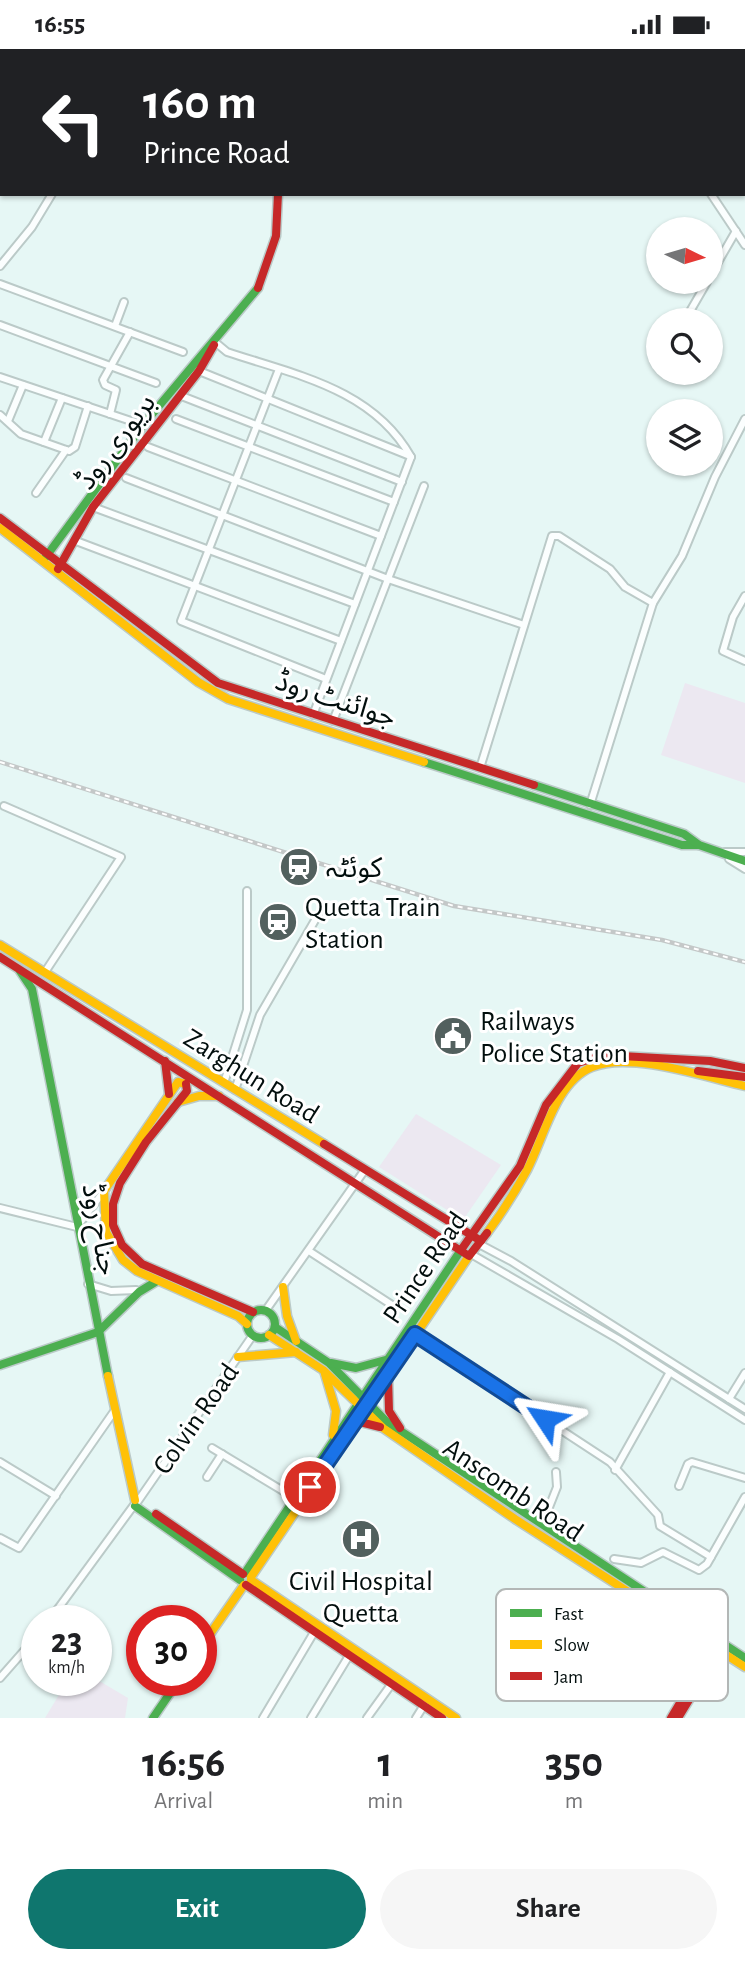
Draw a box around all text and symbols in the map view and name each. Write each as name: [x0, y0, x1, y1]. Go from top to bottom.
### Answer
text: 16:55: [35, 11, 85, 37]
icon: left: [28, 77, 119, 168]
text: 160 m: [143, 79, 257, 128]
text: Prince Road: [143, 137, 290, 169]
north arrow: [646, 217, 723, 294]
map controls: [646, 217, 723, 476]
button: search: [646, 308, 723, 385]
street label: بریوری روڈ: [70, 388, 162, 496]
button: layers: [646, 399, 723, 476]
street label: جوائنٹ روڈ: [271, 666, 400, 733]
station icon: کوئٹہ: [278, 846, 320, 888]
place label: کوئٹہ: [326, 855, 383, 884]
place label: Quetta Train Station: [305, 894, 440, 954]
station icon: Quetta Train Station: [257, 901, 299, 943]
place label: Railways Police Station: [480, 1008, 628, 1068]
public building icon: Railways Police Station: [432, 1015, 474, 1057]
street label: Zarghun Road: [178, 1024, 323, 1129]
street label: جناح روڈ: [72, 1181, 123, 1279]
street label: Prince Road: [378, 1207, 473, 1329]
street label: Colvin Road: [148, 1359, 245, 1480]
position arrow: [508, 1382, 582, 1456]
street label: Anscomb Road: [438, 1434, 588, 1548]
pin: [280, 1457, 340, 1517]
icon: arrive: [291, 1468, 329, 1506]
hospital icon: Civil Hospital Quetta: [340, 1518, 382, 1560]
place label: Civil Hospital Quetta: [289, 1568, 433, 1628]
legend: [496, 1589, 728, 1701]
speed limit sign: 30: [126, 1605, 217, 1696]
text: Fast: [554, 1605, 584, 1624]
text: 23: [51, 1624, 82, 1659]
text: Slow: [554, 1636, 590, 1655]
text: km/h: [48, 1659, 85, 1677]
text: Jam: [554, 1668, 583, 1687]
text: 16:56: [142, 1742, 225, 1784]
text: 1: [378, 1742, 393, 1784]
text: 350: [545, 1742, 603, 1784]
text: Arrival: [154, 1790, 213, 1813]
text: min: [367, 1790, 403, 1813]
text: m: [565, 1790, 583, 1813]
button: Exit: [28, 1869, 366, 1949]
button: Share: [380, 1869, 717, 1949]

